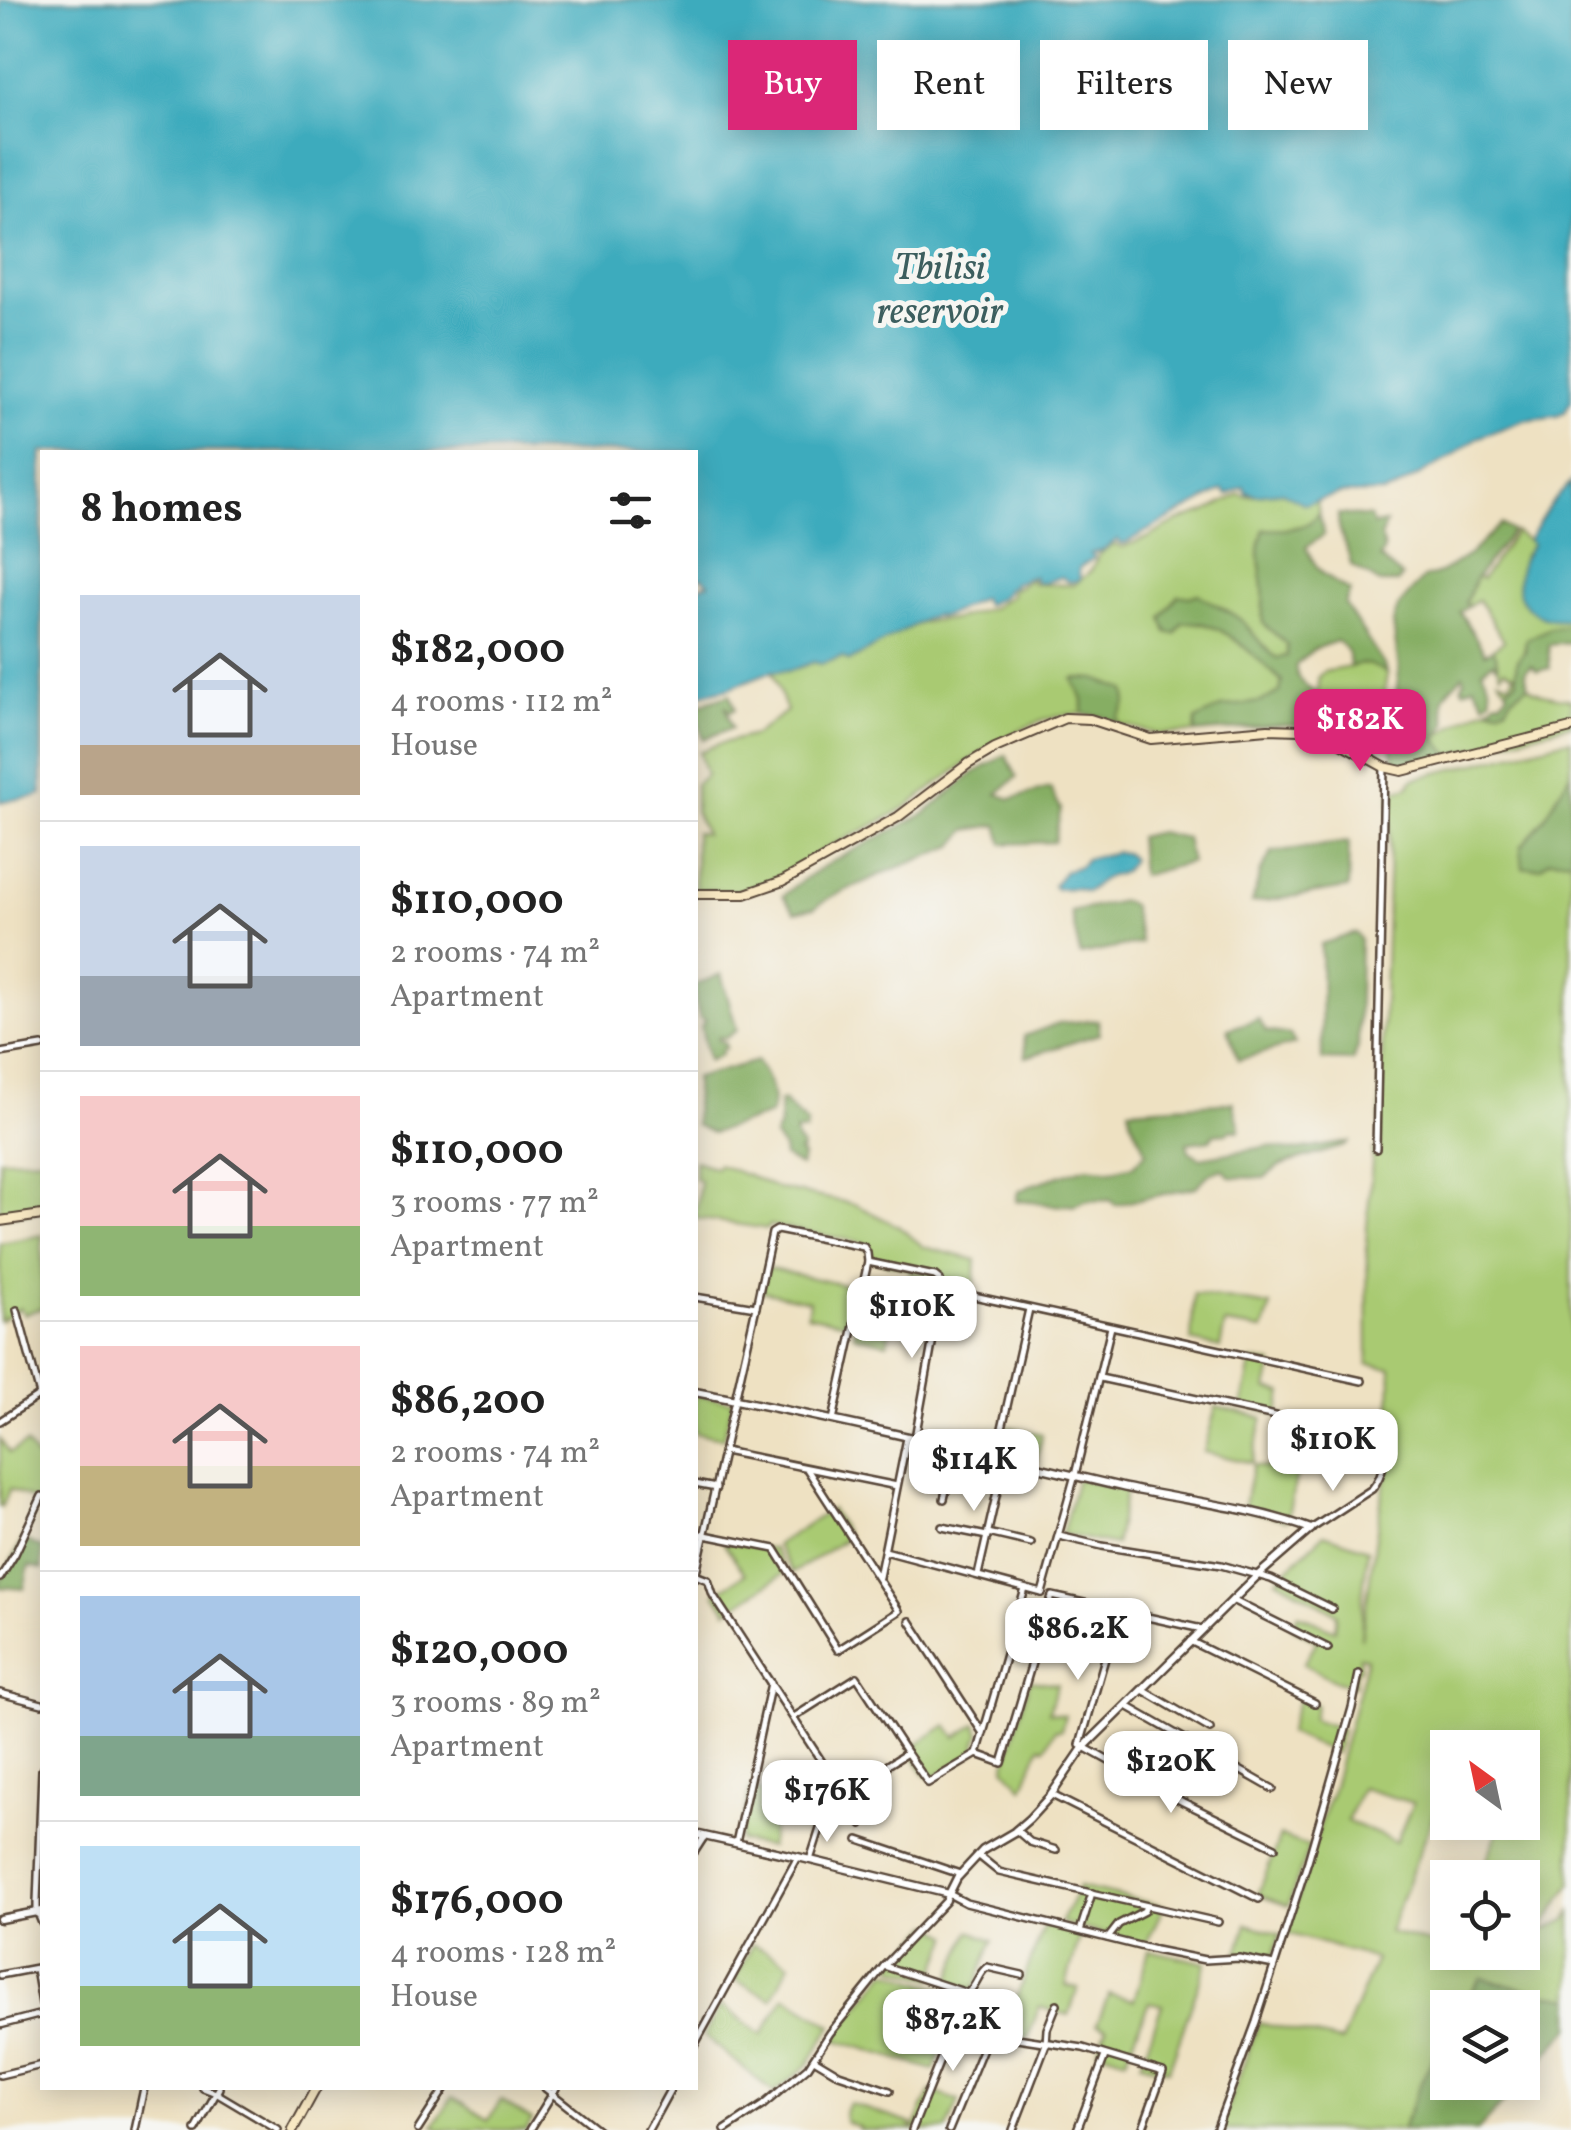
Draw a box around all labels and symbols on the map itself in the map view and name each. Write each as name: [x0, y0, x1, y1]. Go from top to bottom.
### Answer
water label: Tbilisi reservoir: [877, 243, 1004, 340]
pin: $182K: [1290, 689, 1430, 774]
pin: $110K: [842, 1276, 982, 1361]
pin: $110K: [1263, 1409, 1403, 1494]
pin: $114K: [904, 1429, 1044, 1514]
pin: $86.2K: [997, 1598, 1159, 1683]
north arrow: [1430, 1730, 1540, 1840]
pin: $120K: [1101, 1731, 1241, 1816]
pin: $176K: [757, 1760, 897, 1845]
pin: $87.2K: [872, 1989, 1034, 2074]

